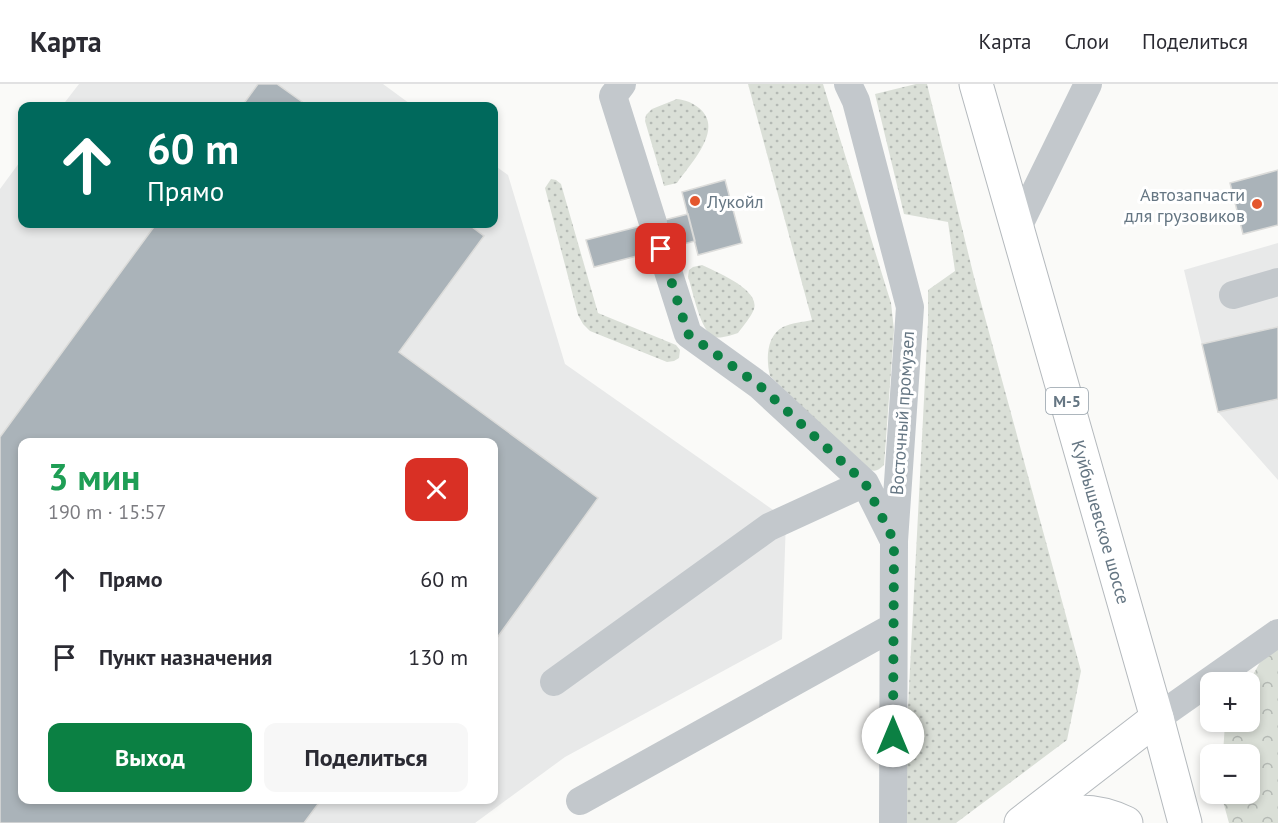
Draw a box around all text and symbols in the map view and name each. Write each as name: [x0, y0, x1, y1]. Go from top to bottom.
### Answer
text: Карта: [30, 23, 102, 60]
text: Карта: [978, 28, 1031, 55]
text: Слои: [1064, 28, 1109, 55]
text: Поделиться: [1142, 28, 1248, 55]
text: 60 m: [147, 121, 239, 176]
icon: ahead: [48, 126, 126, 204]
text: Прямо: [147, 174, 224, 208]
place label: Автозапчасти для грузовиков: [1124, 183, 1245, 227]
place label: Лукойл: [706, 190, 764, 213]
marker: Лукойл: [688, 194, 702, 208]
marker: Автозапчасти для грузовиков: [1250, 197, 1264, 211]
pin: [635, 223, 686, 274]
icon: arrive: [644, 232, 677, 265]
street label: Восточный промузел: [885, 330, 919, 496]
road number: М-5: [1046, 388, 1088, 414]
street label: Куйбышевское шоссе: [1067, 437, 1135, 607]
text: 3 мин: [48, 453, 140, 500]
button: close: [405, 458, 468, 521]
text: 190 m · 15:57: [48, 499, 166, 525]
icon: ahead: [48, 563, 81, 596]
text: Прямо: [99, 565, 162, 593]
text: 60 m: [420, 565, 468, 593]
icon: arrive: [48, 641, 81, 674]
text: Пункт назначения: [99, 643, 272, 671]
text: 130 m: [408, 643, 468, 671]
map controls: [1200, 672, 1260, 804]
button: +: [1200, 672, 1260, 732]
position arrow: [861, 704, 925, 768]
button: Выход: [48, 723, 252, 792]
button: Поделиться: [264, 723, 468, 792]
button: −: [1200, 744, 1260, 804]

